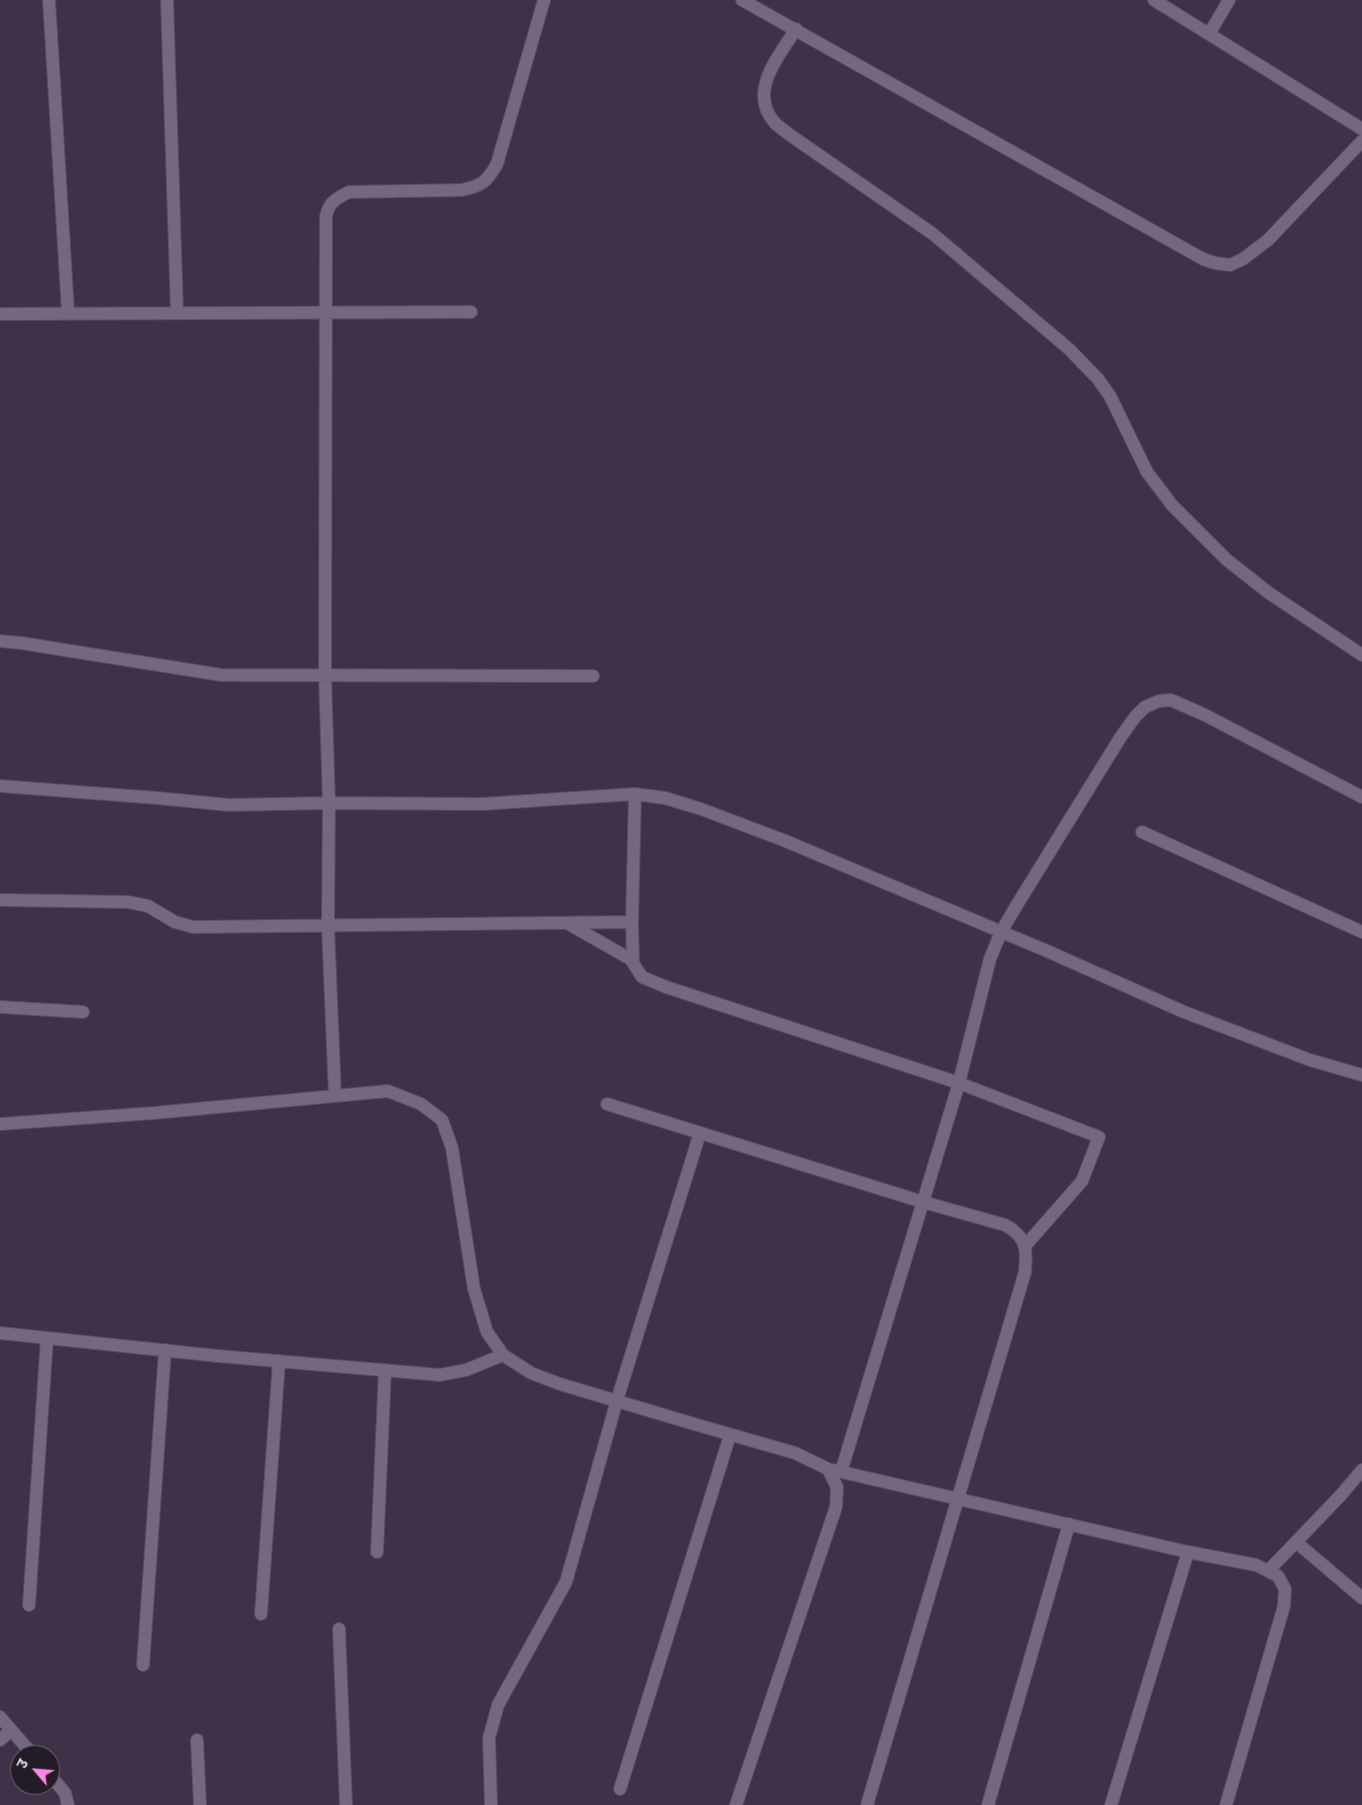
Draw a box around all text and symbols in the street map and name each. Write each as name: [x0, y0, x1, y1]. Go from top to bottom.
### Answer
north arrow: [10, 1745, 60, 1795]
text: उ: [12, 1756, 33, 1772]

